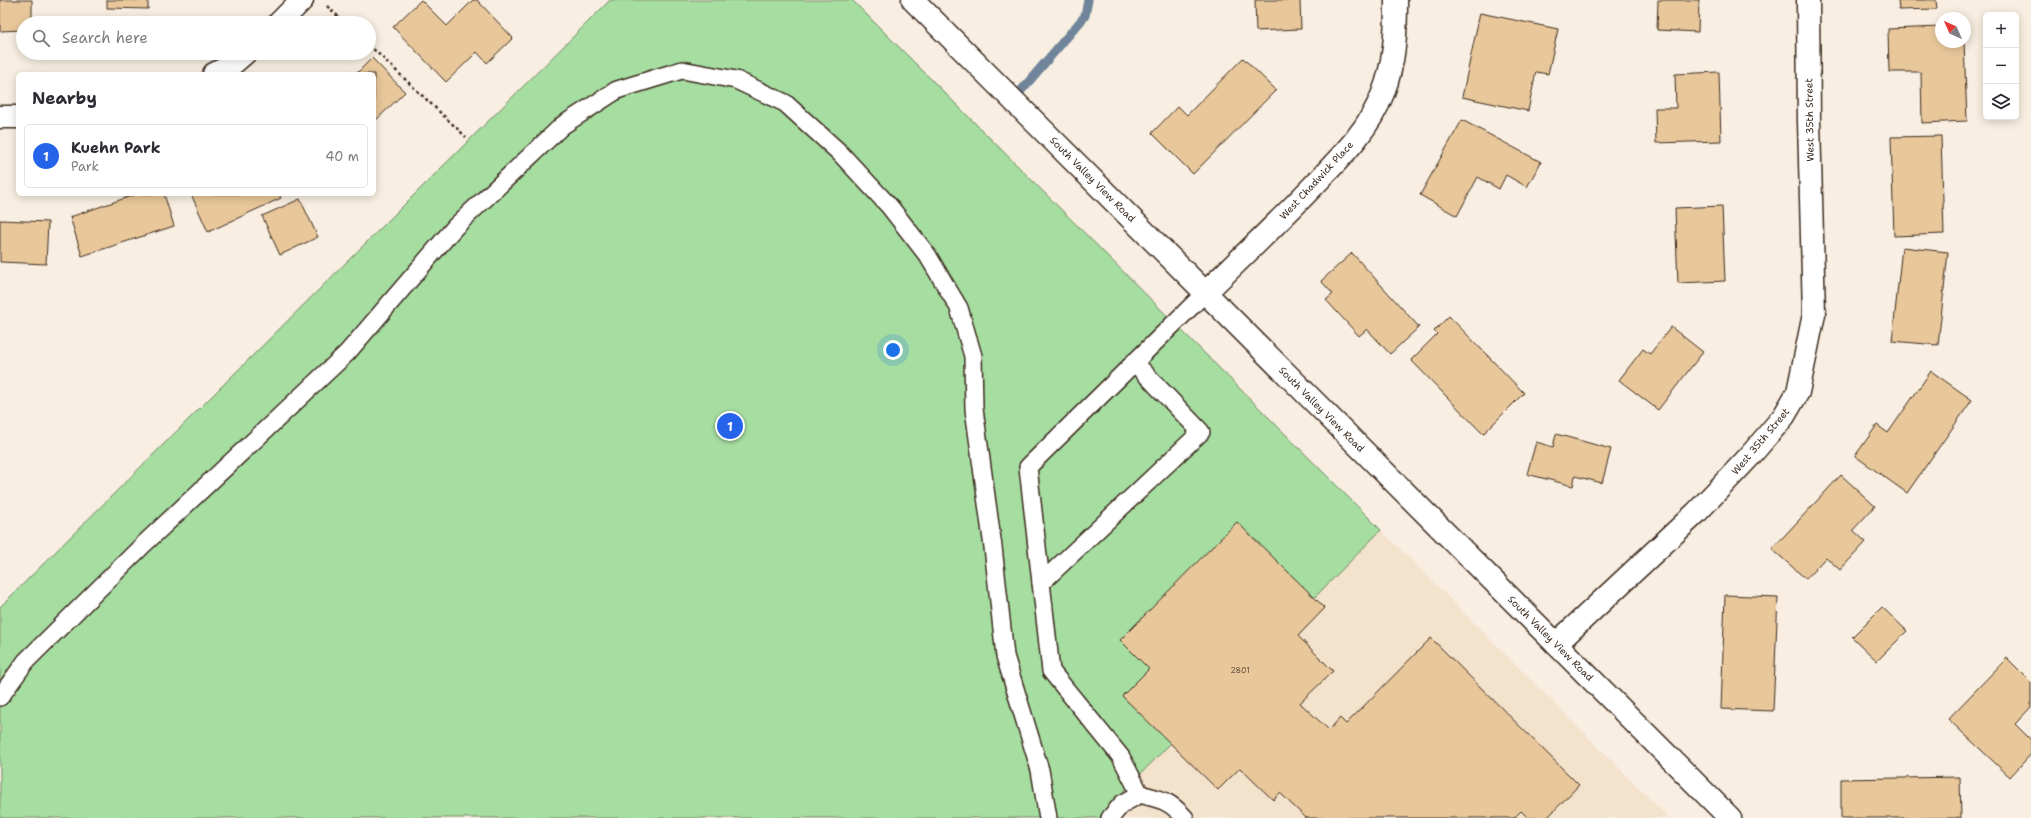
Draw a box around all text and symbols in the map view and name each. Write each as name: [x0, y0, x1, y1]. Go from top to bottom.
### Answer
north arrow: [1935, 12, 1971, 48]
map controls: [1983, 12, 2019, 120]
button: +: [1983, 12, 2019, 48]
search box: [16, 16, 376, 60]
icon: search: [30, 27, 52, 49]
text: Search here: [62, 28, 148, 48]
button: −: [1983, 48, 2019, 84]
street label: West 35th Street: [1802, 78, 1817, 162]
button: layers: [1983, 84, 2019, 120]
text: Nearby: [32, 87, 97, 109]
street label: South Valley View Road: [1047, 134, 1139, 225]
text: Kuehn Park: [71, 138, 160, 158]
street label: West Chadwick Place: [1277, 138, 1356, 222]
text: 1: [43, 148, 49, 165]
text: 40 m: [325, 148, 359, 165]
text: Park: [71, 158, 99, 175]
your location: [883, 340, 903, 360]
street label: South Valley View Road: [1276, 364, 1368, 455]
street label: West 35th Street: [1729, 405, 1792, 477]
pin: 1: [717, 411, 743, 441]
street label: South Valley View Road: [1505, 593, 1597, 684]
house number: 2801: [1230, 665, 1250, 676]

